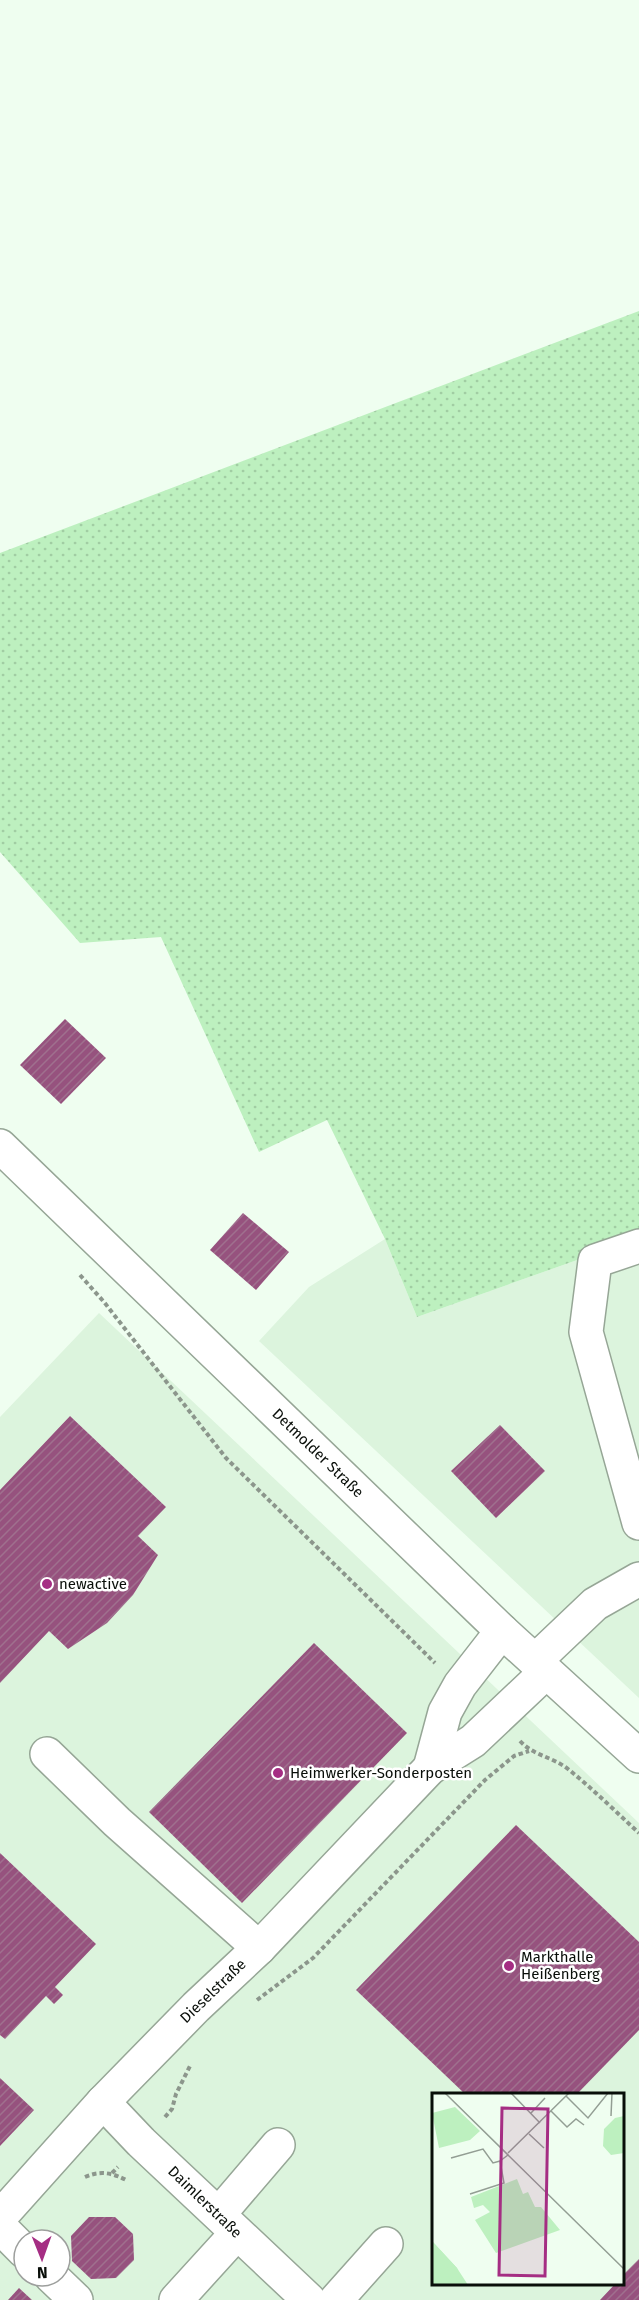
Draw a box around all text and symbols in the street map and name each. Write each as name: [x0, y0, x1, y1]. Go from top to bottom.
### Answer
street label: Detmolder Straße: [269, 1405, 367, 1501]
place label: newactive: [59, 1575, 127, 1593]
marker: newactive: [40, 1577, 54, 1591]
place label: Heimwerker-Sonderposten: [290, 1764, 472, 1782]
marker: Heimwerker-Sonderposten: [271, 1766, 285, 1780]
place label: Markthalle Heißenberg: [521, 1948, 600, 1983]
street label: Dieselstraße: [176, 1955, 250, 2027]
marker: Markthalle Heißenberg: [502, 1959, 516, 1973]
inset map: [432, 2093, 624, 2285]
street label: Daimlerstraße: [164, 2162, 246, 2242]
north arrow: [12, 2228, 72, 2288]
text: N: [37, 2263, 48, 2282]

